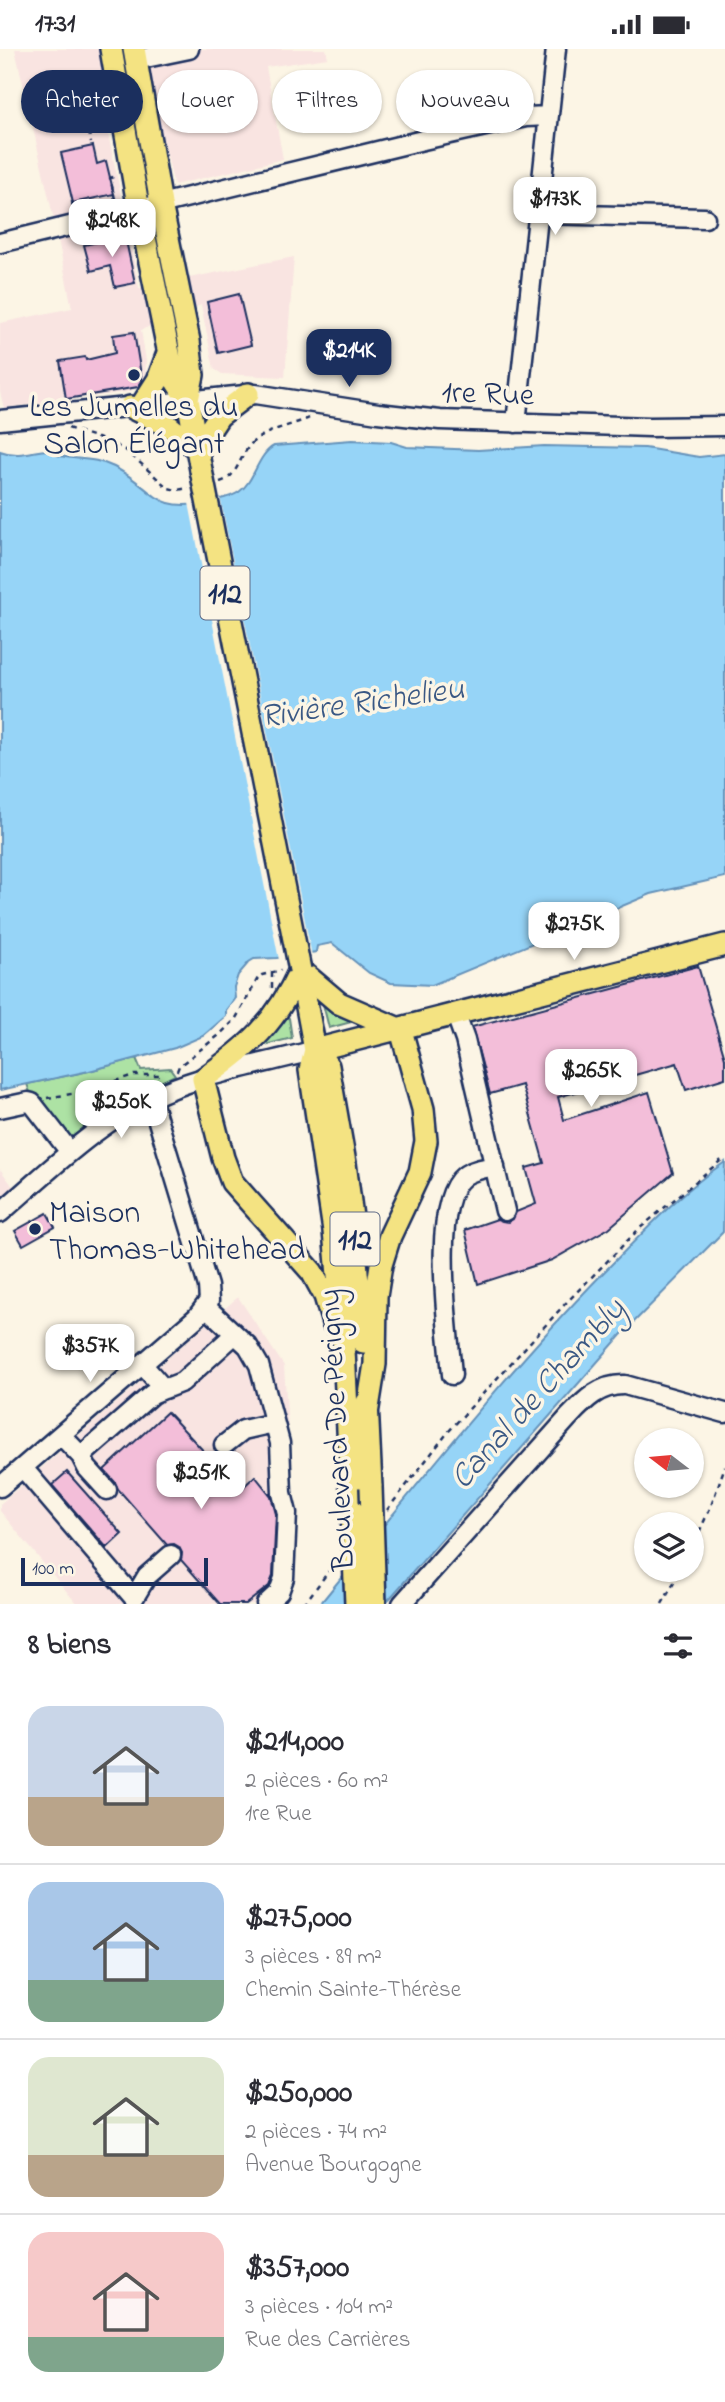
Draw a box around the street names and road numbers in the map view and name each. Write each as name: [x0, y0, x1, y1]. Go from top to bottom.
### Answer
street label: 1re Rue: [441, 370, 536, 421]
road number: 112: [201, 566, 250, 619]
road number: 112: [330, 1213, 380, 1265]
street label: Boulevard De Périgny: [308, 1288, 369, 1573]

